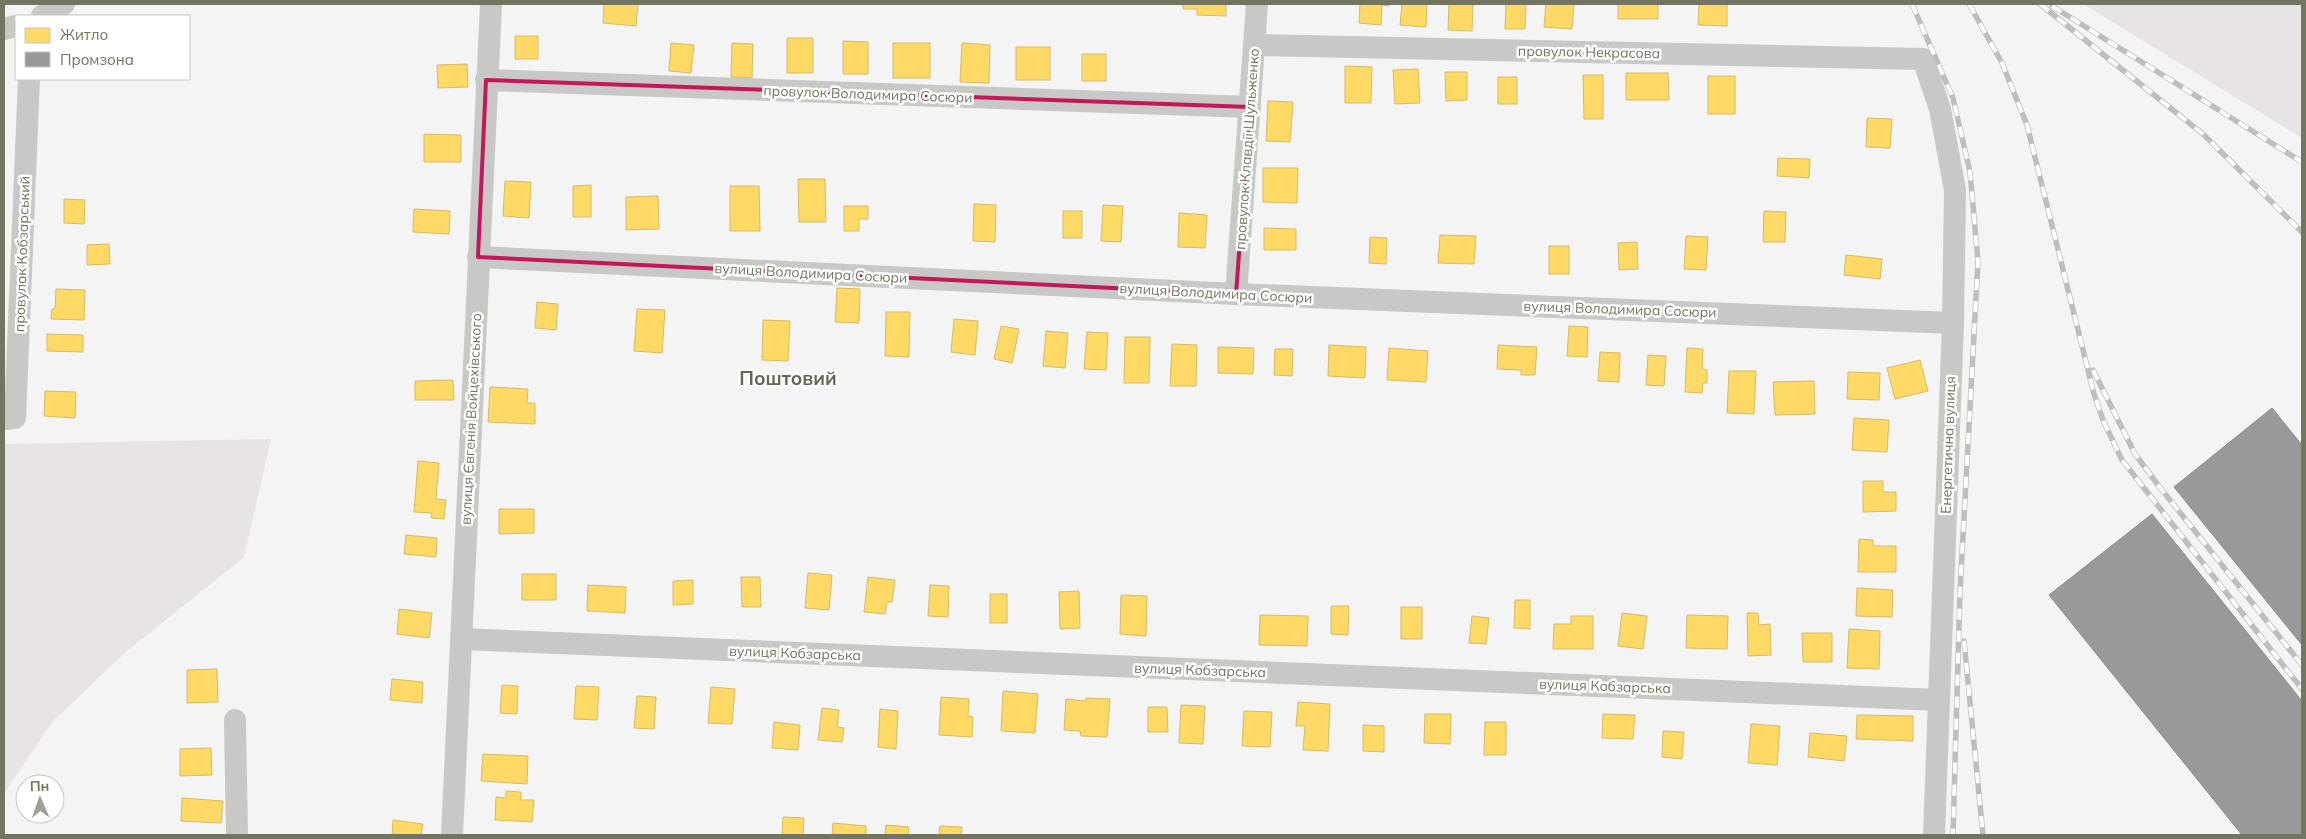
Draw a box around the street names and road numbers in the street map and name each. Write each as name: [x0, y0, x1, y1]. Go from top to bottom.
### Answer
street label: провулок Некрасова: [1518, 42, 1660, 62]
street label: провулок Клавдії Шульженко: [1231, 48, 1263, 250]
street label: провулок Володимира Сосюри: [763, 81, 973, 107]
street label: провулок Кобзарський: [10, 176, 34, 332]
street label: вулиця Володимира Сосюри: [714, 259, 908, 287]
street label: вулиця Володимира Сосюри: [1119, 279, 1313, 307]
street label: вулиця Володимира Сосюри: [1523, 297, 1717, 321]
street label: вулиця Євгенія Войцехівського: [456, 313, 486, 525]
street label: Енергетична вулиця: [1937, 376, 1959, 514]
street label: вулиця Кобзарська: [729, 642, 861, 664]
street label: вулиця Кобзарська: [1134, 659, 1266, 681]
street label: вулиця Кобзарська: [1539, 675, 1671, 697]

